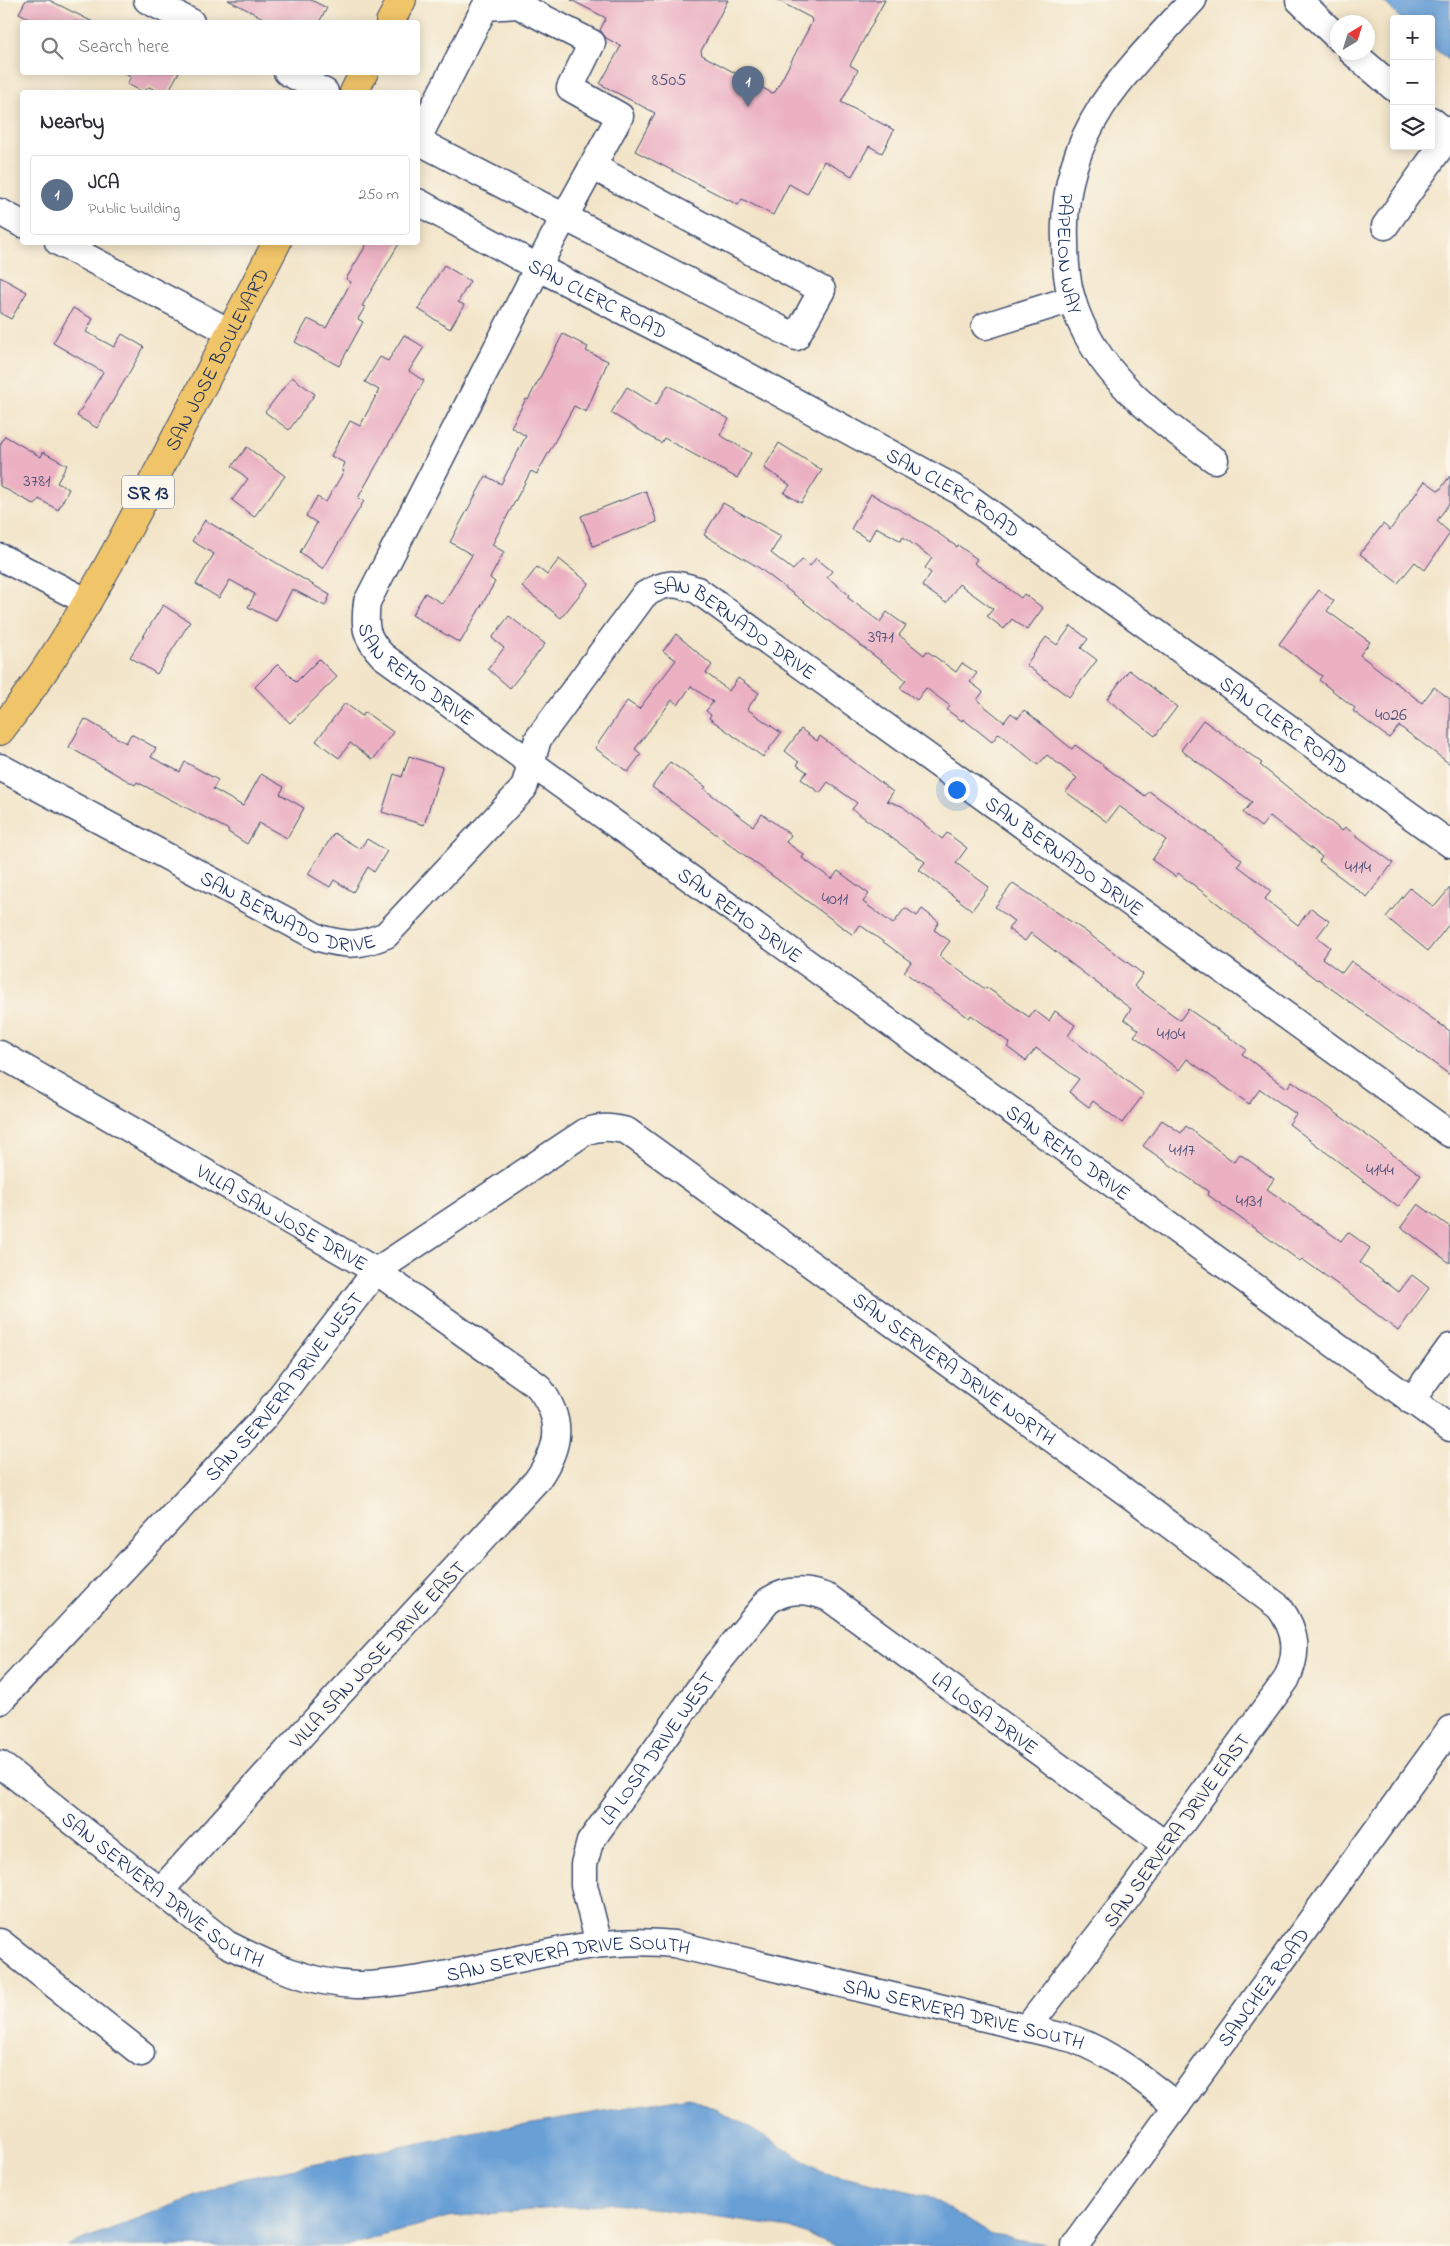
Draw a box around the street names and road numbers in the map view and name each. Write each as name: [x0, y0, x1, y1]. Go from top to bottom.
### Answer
street label: PAPELON WAY: [1048, 191, 1088, 319]
street label: SAN CLERC ROAD: [522, 253, 671, 348]
street label: SAN JOSE BOULEVARD: [159, 264, 278, 457]
street label: SAN CLERC ROAD: [880, 442, 1025, 547]
road number: SR 13: [122, 476, 174, 508]
street label: SAN BERNADO DRIVE: [649, 572, 821, 689]
street label: SAN REMO DRIVE: [349, 621, 479, 734]
street label: SAN CLERC ROAD: [1212, 670, 1353, 783]
street label: SAN BERNADO DRIVE: [978, 790, 1149, 925]
street label: SAN REMO DRIVE: [671, 862, 807, 972]
street label: SAN BERNADO DRIVE: [194, 865, 379, 961]
street label: SAN REMO DRIVE: [999, 1099, 1135, 1209]
street label: VILLA SAN JOSE DRIVE: [189, 1158, 372, 1280]
street label: SAN SERVERA DRIVE WEST: [199, 1287, 372, 1489]
street label: SAN SERVERA DRIVE NORTH: [845, 1287, 1061, 1454]
street label: VILLA SAN JOSE DRIVE EAST: [283, 1555, 474, 1757]
street label: LA LOSA DRIVE WEST: [594, 1666, 724, 1833]
street label: LA LOSA DRIVE: [924, 1666, 1043, 1764]
street label: SAN SERVERA DRIVE EAST: [1097, 1728, 1259, 1935]
street label: SAN SERVERA DRIVE SOUTH: [54, 1806, 268, 1977]
street label: SANCHEZ ROAD: [1212, 1923, 1318, 2054]
street label: SAN SERVERA DRIVE SOUTH: [444, 1930, 693, 1991]
street label: SAN SERVERA DRIVE SOUTH: [840, 1973, 1088, 2059]

